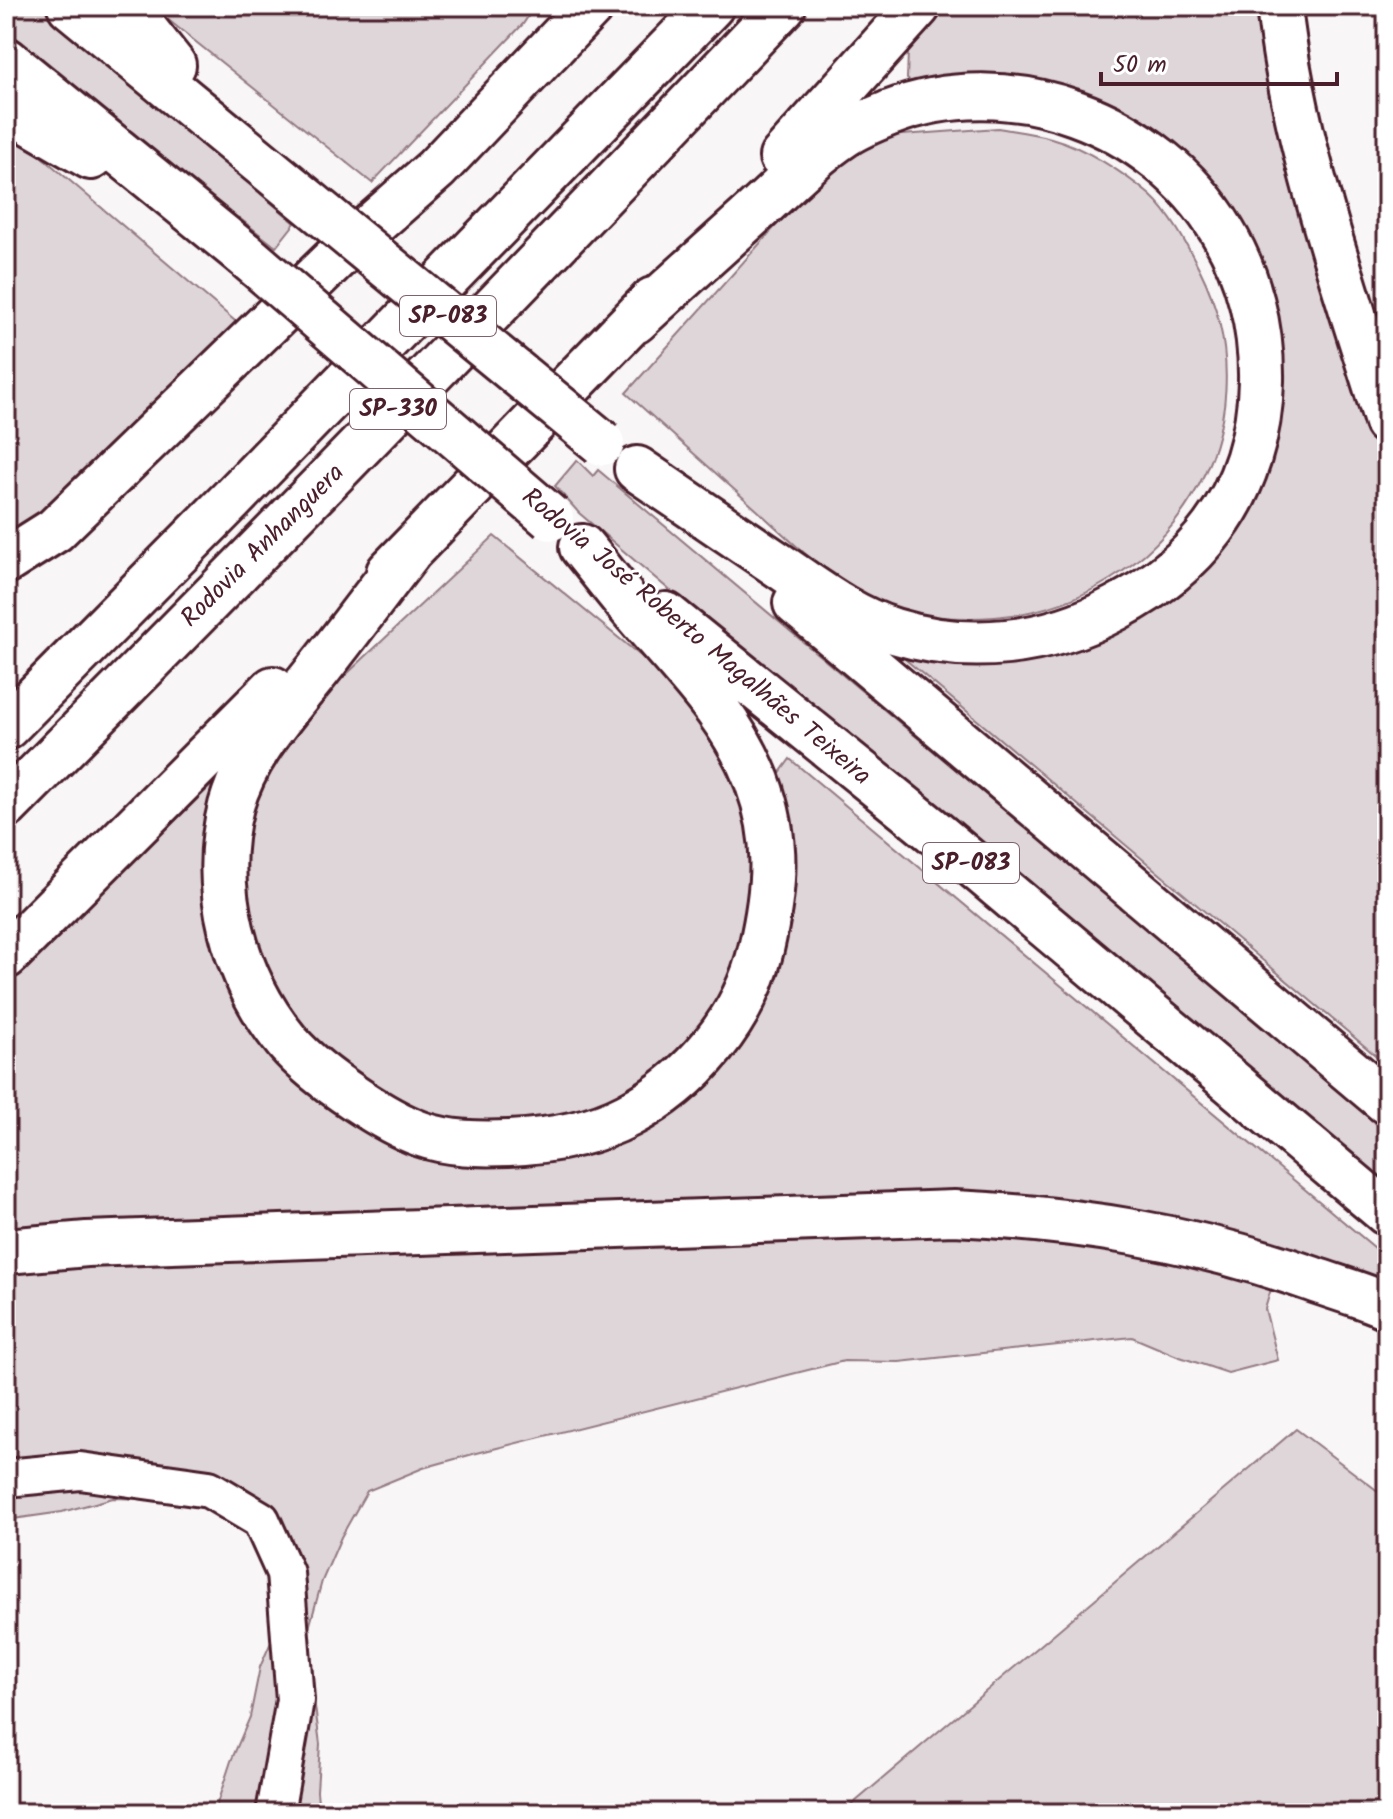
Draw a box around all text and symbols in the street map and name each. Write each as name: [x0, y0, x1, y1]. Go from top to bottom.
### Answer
scale bar: [1101, 36, 1337, 86]
text: 50 m: [1113, 46, 1167, 85]
road number: SP-083: [400, 296, 496, 336]
road number: SP-330: [350, 389, 446, 429]
street label: Rodovia Anhanguera: [171, 454, 355, 638]
street label: Rodovia José Roberto Magalhães Teixeira: [512, 478, 880, 796]
road number: SP-083: [923, 843, 1019, 883]

